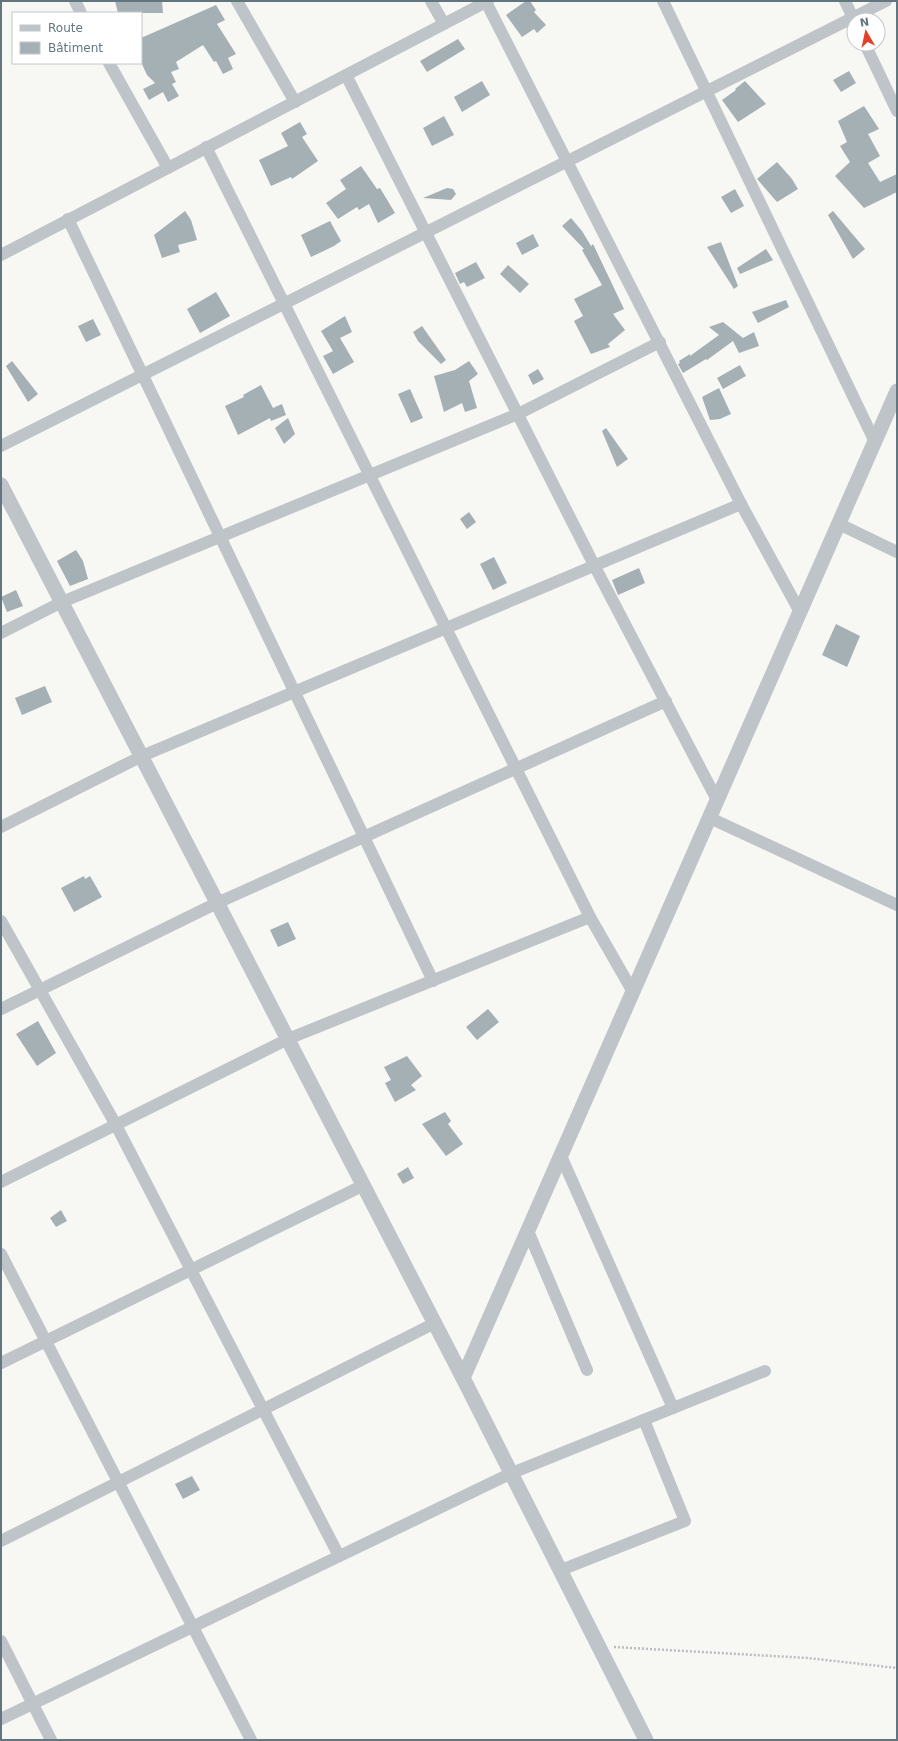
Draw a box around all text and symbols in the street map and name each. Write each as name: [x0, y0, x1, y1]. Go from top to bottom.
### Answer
legend: [12, 12, 142, 64]
north arrow: [846, 12, 886, 52]
text: N: [859, 15, 870, 30]
text: Route: [48, 21, 83, 35]
text: Bâtiment: [48, 41, 103, 55]

